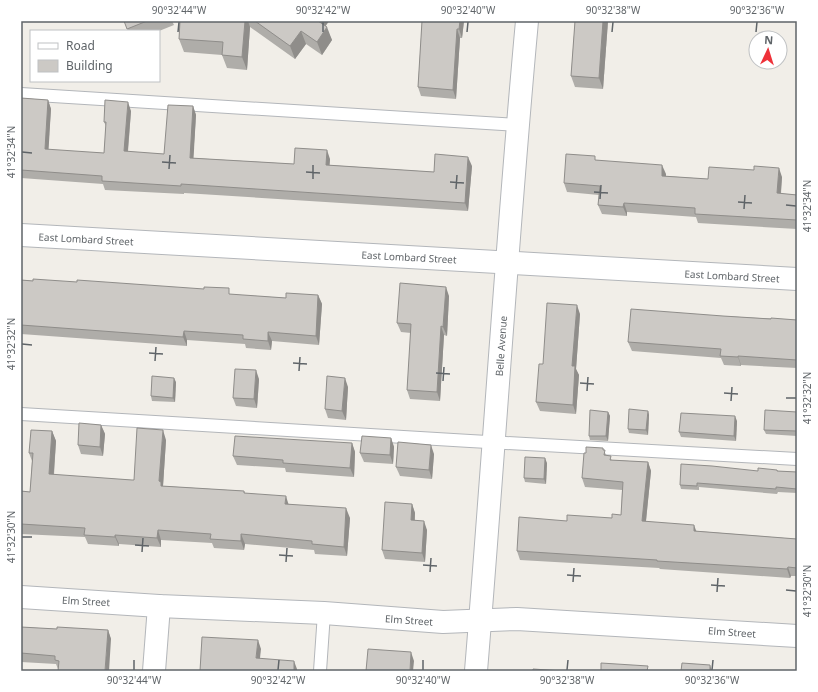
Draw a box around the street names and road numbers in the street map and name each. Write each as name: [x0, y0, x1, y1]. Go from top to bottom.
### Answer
street label: East Lombard Street: [38, 230, 134, 249]
street label: East Lombard Street: [361, 248, 457, 267]
street label: East Lombard Street: [684, 267, 780, 286]
street label: Belle Avenue: [492, 315, 510, 377]
street label: Elm Street: [62, 593, 111, 609]
street label: Elm Street: [385, 611, 434, 629]
street label: Elm Street: [708, 623, 757, 641]

